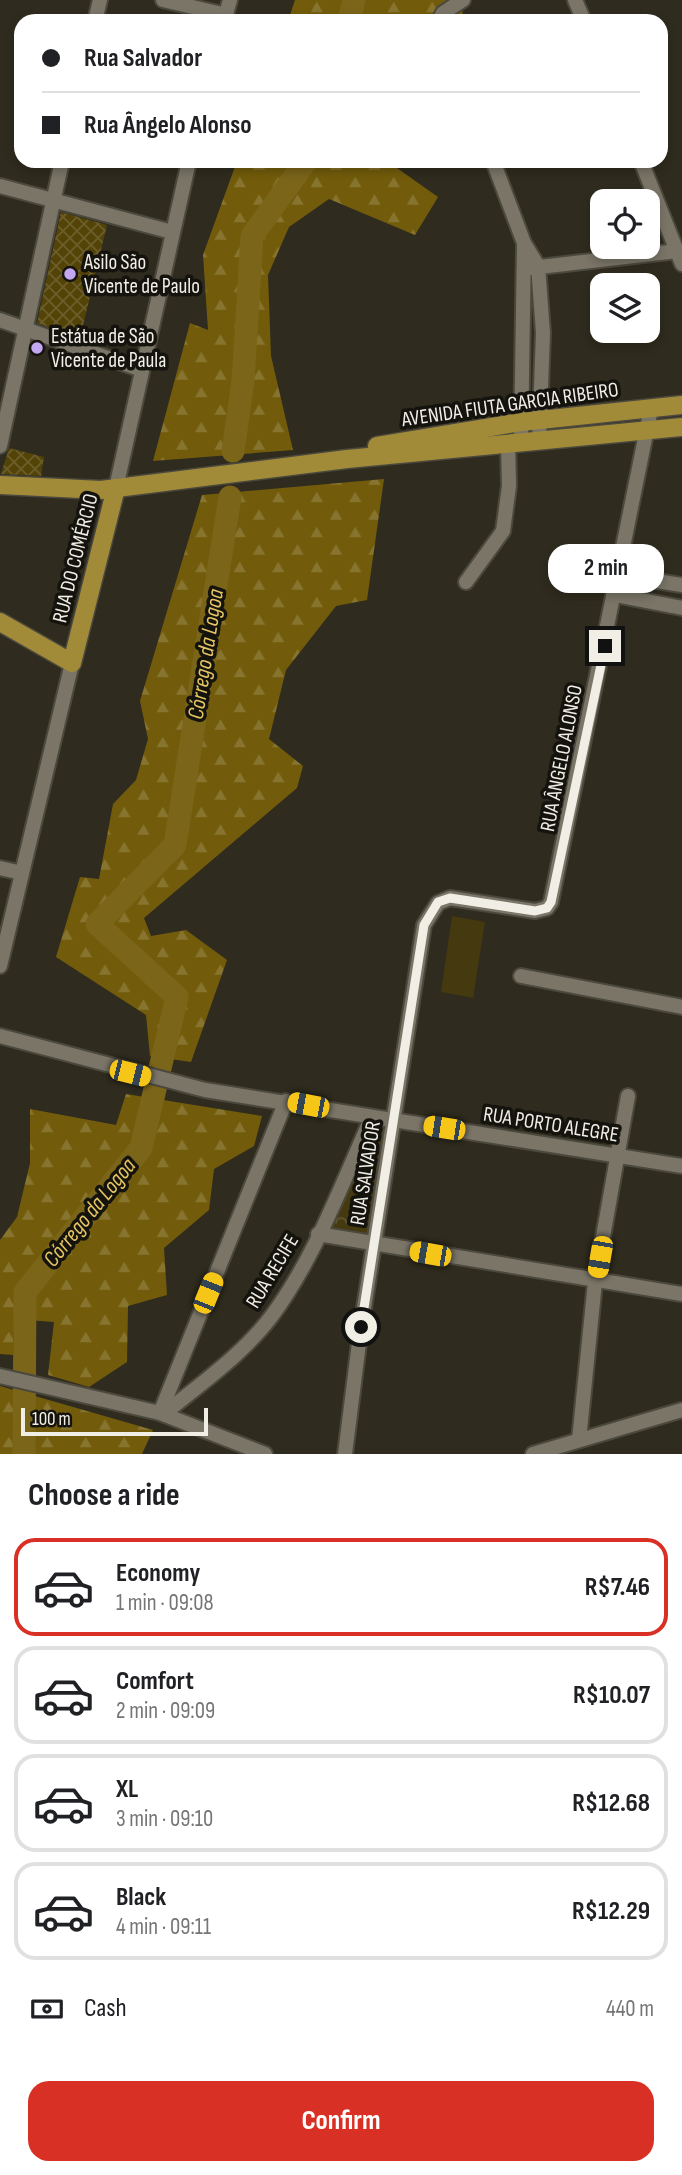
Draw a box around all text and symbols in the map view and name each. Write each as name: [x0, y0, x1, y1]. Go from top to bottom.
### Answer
text: Rua Salvador: [84, 43, 202, 74]
text: Rua Ângelo Alonso: [84, 110, 252, 141]
map controls: [590, 189, 660, 343]
button: locate: [590, 189, 660, 259]
place label: Asilo São Vicente de Paulo: [83, 250, 200, 299]
marker: Asilo São Vicente de Paulo: [62, 266, 78, 282]
button: layers: [590, 273, 660, 343]
place label: Estátua de São Vicente de Paula: [51, 324, 166, 373]
marker: Estátua de São Vicente de Paula: [29, 340, 45, 356]
street label: AVENIDA FIUTA GARCIA RIBEIRO: [399, 377, 620, 432]
street label: RUA DO COMÉRCIO: [47, 491, 104, 625]
callout: 2 min: [547, 544, 663, 594]
text: 2 min: [584, 554, 628, 582]
water label: Córrego da Logoa: [182, 586, 230, 721]
route end: [589, 630, 621, 662]
street label: RUA ÂNGELO ALONSO: [535, 683, 588, 834]
car: [108, 1058, 153, 1088]
car: [286, 1091, 331, 1119]
street label: RUA PORTO ALEGRE: [481, 1101, 620, 1148]
car: [422, 1114, 467, 1142]
street label: RUA SALVADOR: [345, 1119, 386, 1227]
water label: Córrego da Logoa: [37, 1152, 143, 1273]
street label: RUA RECIFE: [241, 1230, 304, 1313]
car: [587, 1234, 614, 1280]
car: [408, 1240, 453, 1268]
car: [191, 1270, 226, 1316]
route start: [345, 1311, 377, 1343]
scale bar: [21, 1405, 208, 1437]
text: 100 m: [32, 1408, 71, 1431]
text: Choose a ride: [28, 1476, 180, 1515]
icon: car: [32, 1556, 95, 1619]
text: Economy: [116, 1558, 200, 1589]
text: R$7.46: [585, 1572, 650, 1603]
text: 1 min · 09:08: [116, 1589, 214, 1617]
icon: car: [32, 1664, 95, 1727]
text: Comfort: [116, 1666, 194, 1697]
text: R$10.07: [573, 1680, 650, 1711]
text: 2 min · 09:09: [116, 1697, 215, 1725]
icon: car: [32, 1772, 95, 1835]
text: XL: [116, 1774, 138, 1805]
text: R$12.68: [572, 1788, 650, 1819]
text: 3 min · 09:10: [116, 1805, 213, 1833]
icon: car: [32, 1880, 95, 1943]
text: Black: [116, 1882, 166, 1913]
text: R$12.29: [572, 1896, 650, 1927]
text: 4 min · 09:11: [116, 1913, 211, 1941]
icon: cash: [28, 1990, 66, 2028]
text: Cash: [84, 1993, 127, 2024]
text: 440 m: [606, 1995, 654, 2023]
button: Confirm: [28, 2081, 654, 2161]

